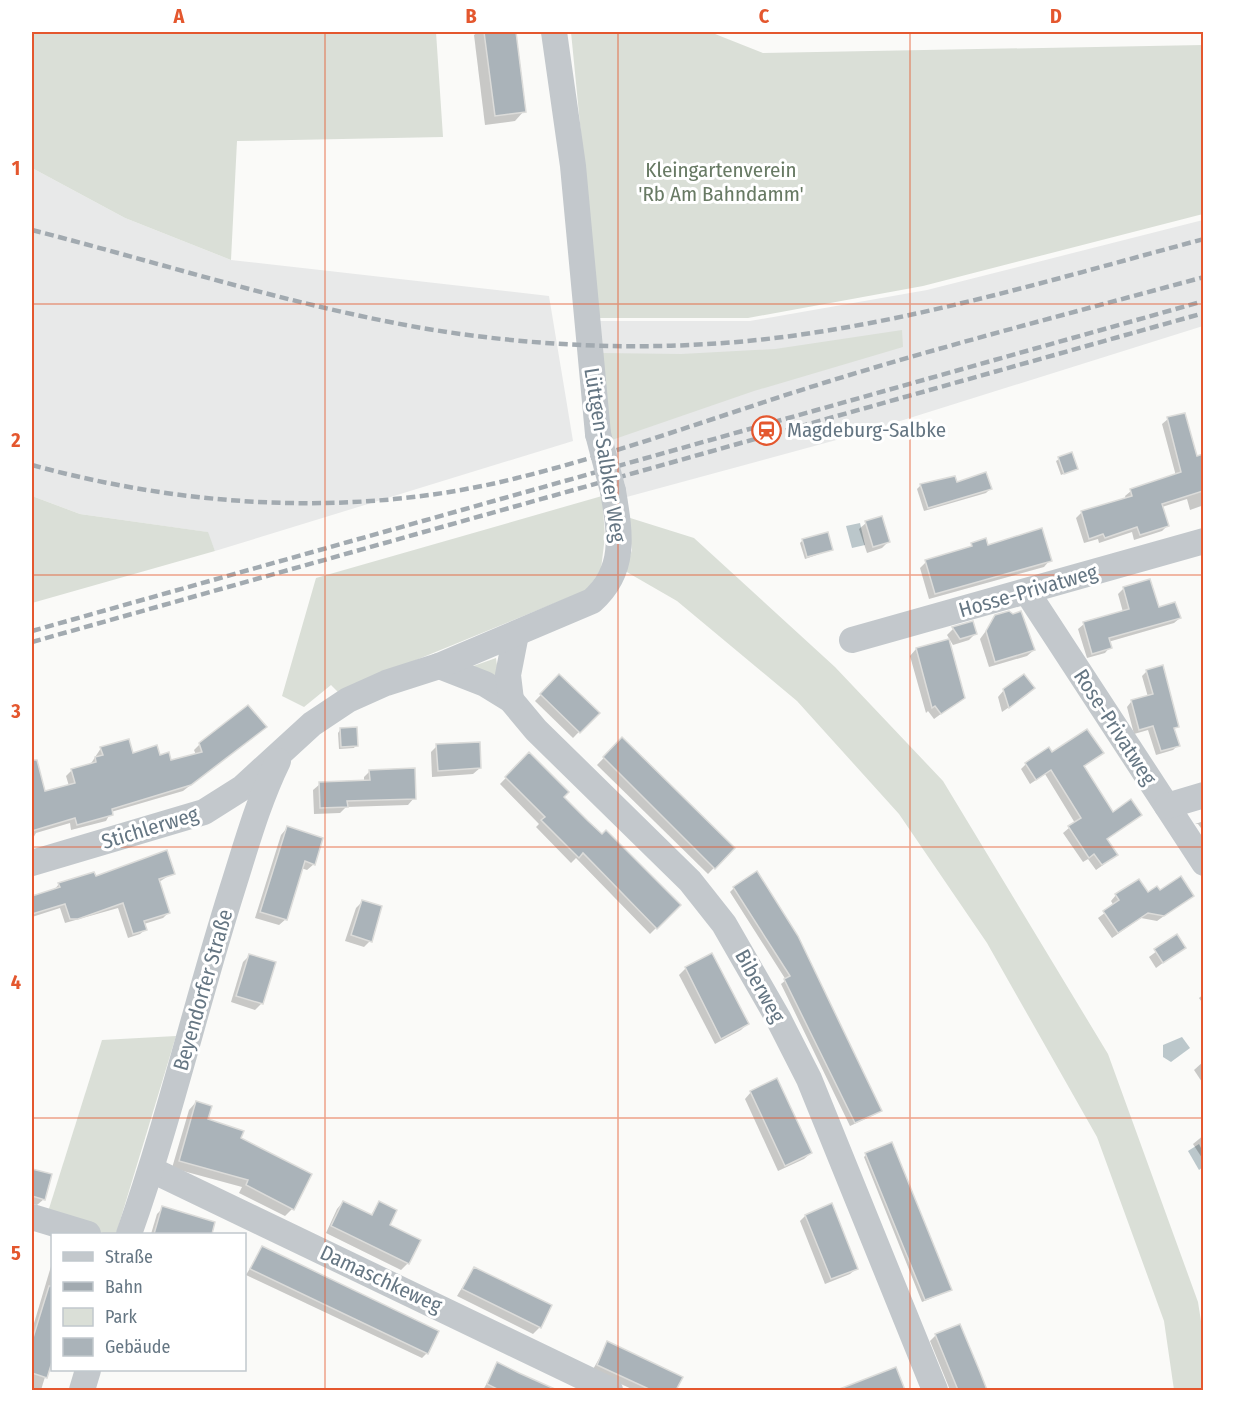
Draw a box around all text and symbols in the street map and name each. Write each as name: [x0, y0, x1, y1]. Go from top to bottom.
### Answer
text: A: [173, 4, 186, 28]
text: B: [465, 4, 477, 28]
text: C: [759, 4, 770, 28]
text: D: [1050, 4, 1062, 28]
text: 1: [12, 156, 20, 180]
park label: Kleingartenverein 'Rb Am Bahndamm': [638, 157, 804, 207]
street label: Lüttgen-Salbker Weg: [578, 366, 632, 544]
station icon: Magdeburg-Salbke: [750, 414, 782, 446]
place label: Magdeburg-Salbke: [787, 417, 946, 443]
text: 2: [10, 428, 21, 452]
street label: Hosse-Privatweg: [956, 559, 1100, 623]
street label: Rose-Privatweg: [1068, 664, 1162, 790]
text: 3: [10, 699, 21, 723]
street label: Stichlerweg: [98, 801, 202, 855]
street label: Beyendorfer Straße: [168, 906, 238, 1074]
street label: Biberweg: [729, 945, 791, 1027]
text: 4: [11, 970, 21, 994]
legend: [51, 1233, 246, 1371]
street label: Damaschkeweg: [316, 1239, 446, 1319]
text: 5: [11, 1241, 21, 1265]
text: Straße: [105, 1246, 153, 1268]
text: Bahn: [105, 1276, 143, 1298]
text: Park: [105, 1306, 138, 1328]
text: Gebäude: [105, 1336, 171, 1358]

